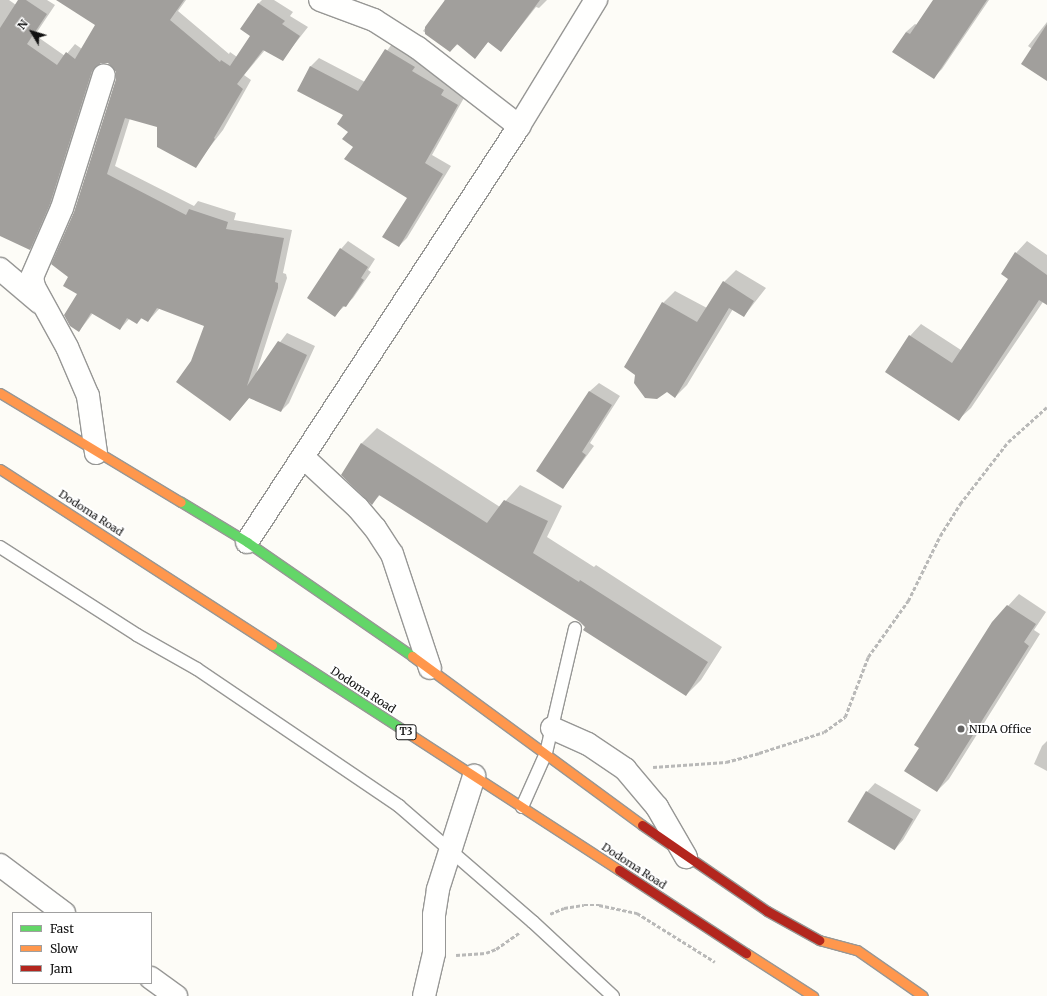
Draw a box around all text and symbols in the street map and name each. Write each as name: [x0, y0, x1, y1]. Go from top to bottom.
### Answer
north arrow: [12, 12, 52, 52]
text: N: [14, 17, 31, 32]
street label: Dodoma Road: [56, 487, 126, 539]
street label: Dodoma Road: [328, 664, 398, 716]
place label: NIDA Office: [969, 722, 1031, 736]
road number: T3: [395, 724, 417, 740]
marker: NIDA Office: [956, 724, 966, 734]
street label: Dodoma Road: [599, 840, 669, 892]
legend: [12, 912, 152, 984]
text: Fast: [50, 921, 74, 936]
text: Slow: [50, 941, 78, 956]
text: Jam: [50, 961, 72, 976]

